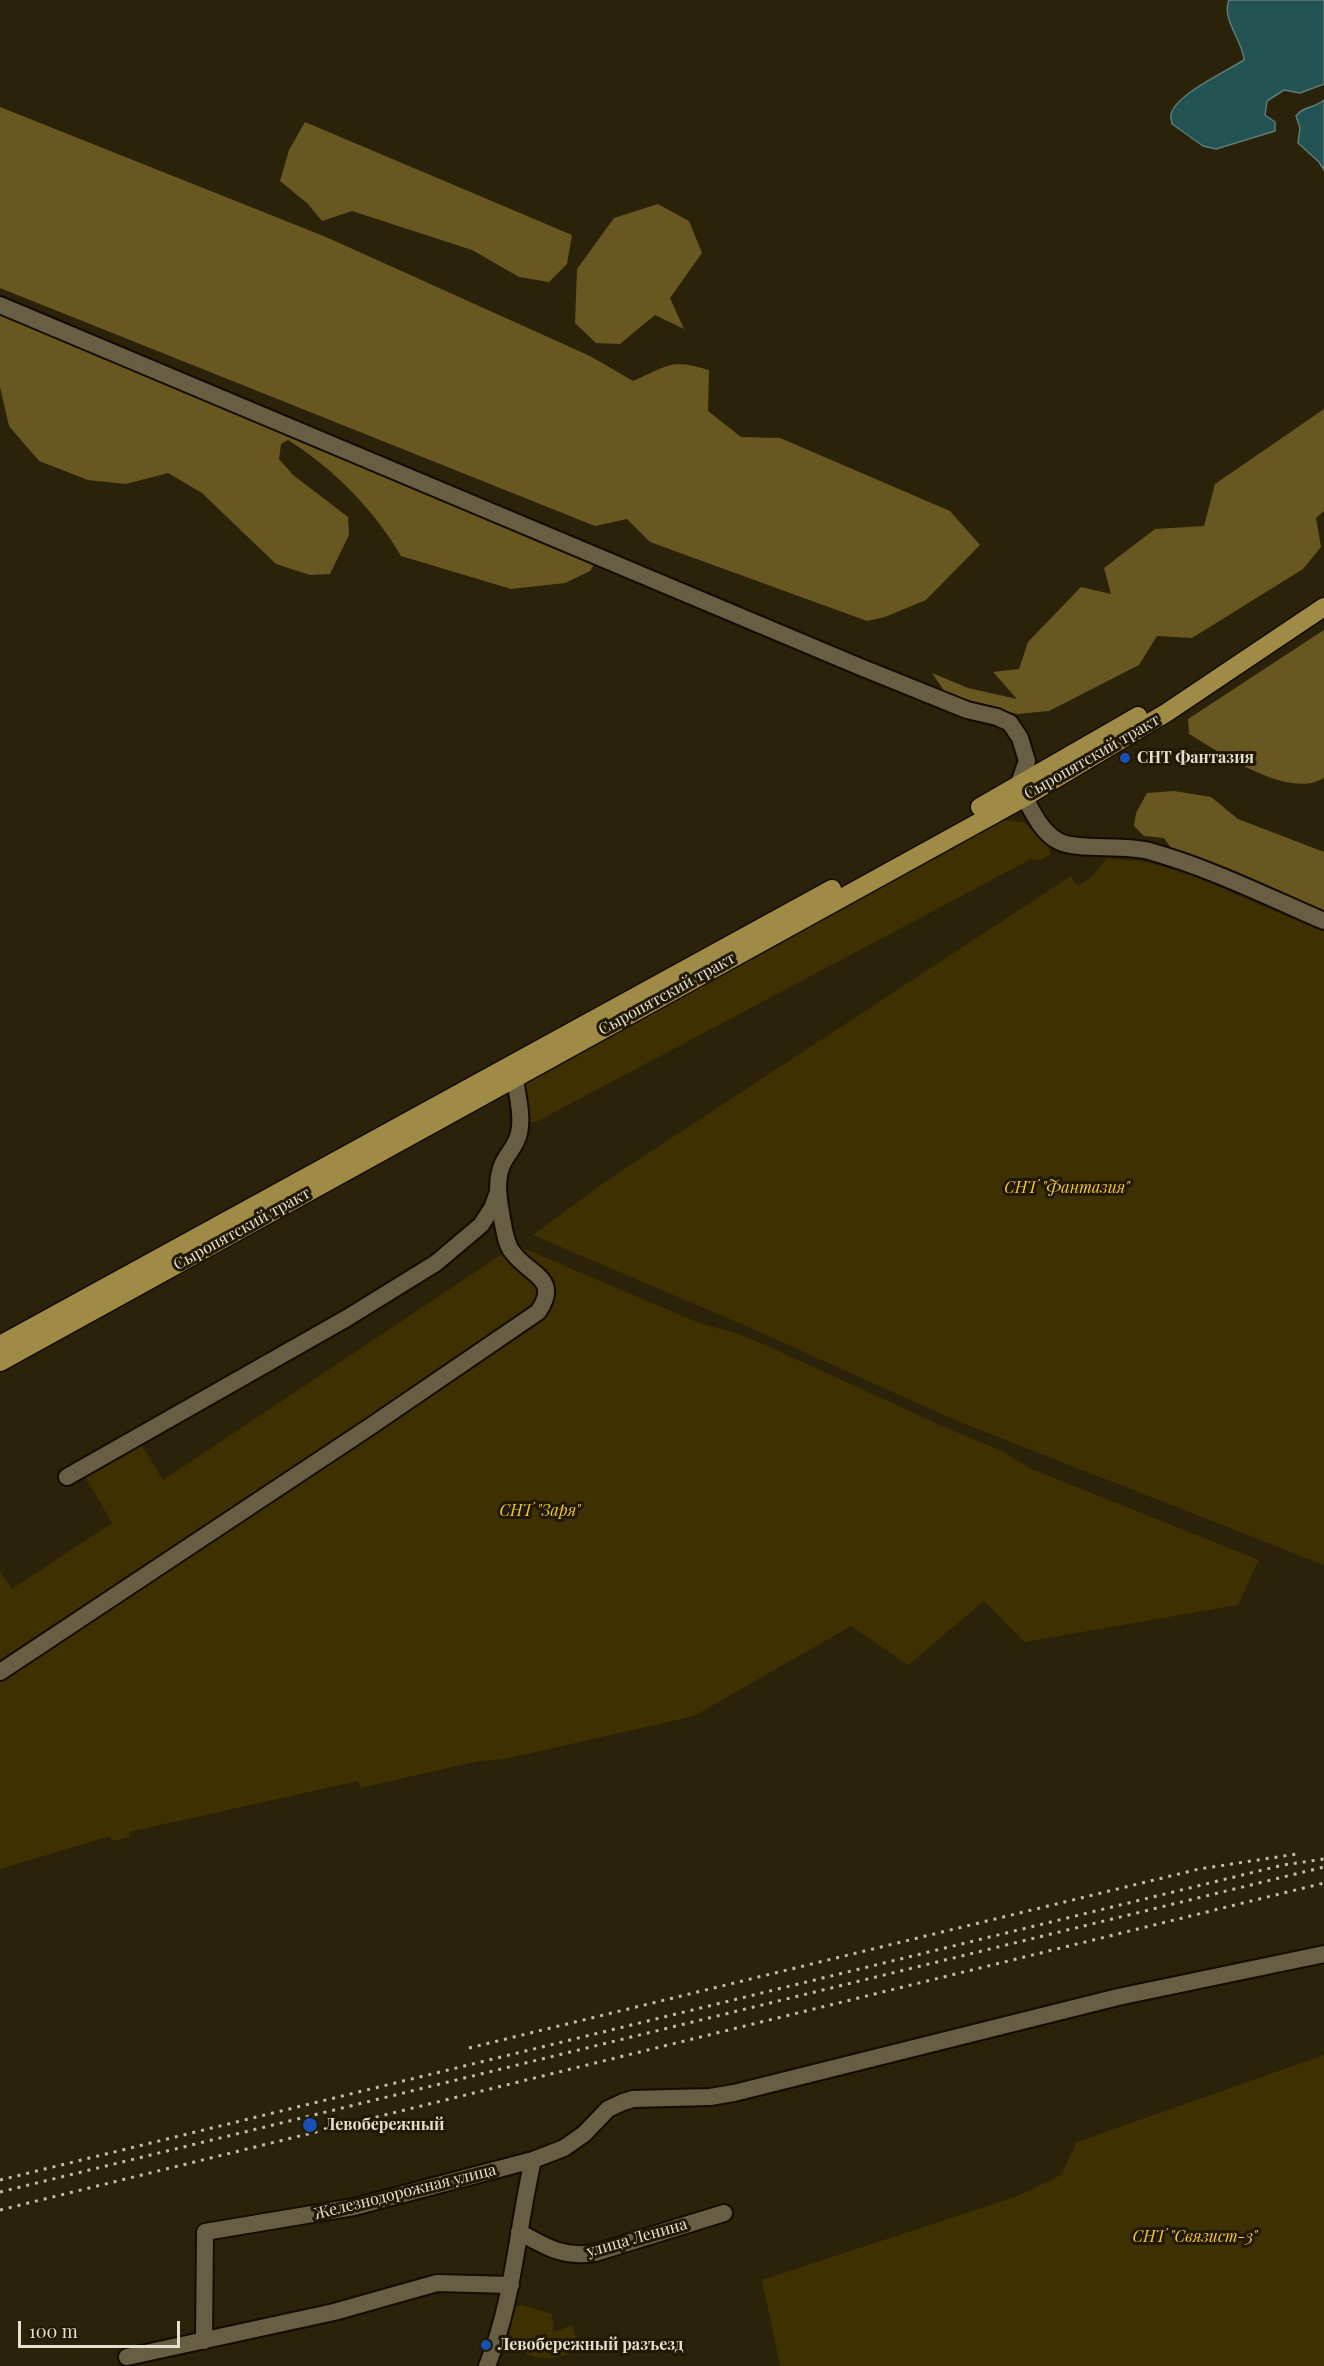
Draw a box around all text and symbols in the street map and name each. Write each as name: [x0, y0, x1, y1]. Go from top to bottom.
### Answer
street label: Сыропятский тракт: [1021, 710, 1163, 804]
place label: СНТ Фантазия: [1137, 748, 1254, 768]
marker: СНТ Фантазия: [1118, 751, 1132, 765]
street label: Сыропятский тракт: [595, 948, 739, 1040]
park label: СНТ "Фантазия": [1004, 1178, 1130, 1198]
street label: Сыропятский тракт: [170, 1183, 314, 1275]
park label: СНТ "Заря": [499, 1501, 581, 1521]
place label: Левобережный: [324, 2115, 445, 2135]
marker: Левобережный: [301, 2116, 319, 2134]
street label: Железнодорожная улица: [312, 2160, 498, 2224]
street label: улица Ленина: [585, 2215, 689, 2261]
park label: СНТ "Связист-3": [1132, 2227, 1258, 2247]
scale bar: [21, 2309, 183, 2347]
text: 100 m: [29, 2319, 78, 2343]
place label: Левобережный разъезд: [498, 2335, 684, 2355]
marker: Левобережный разъезд: [479, 2338, 493, 2352]

